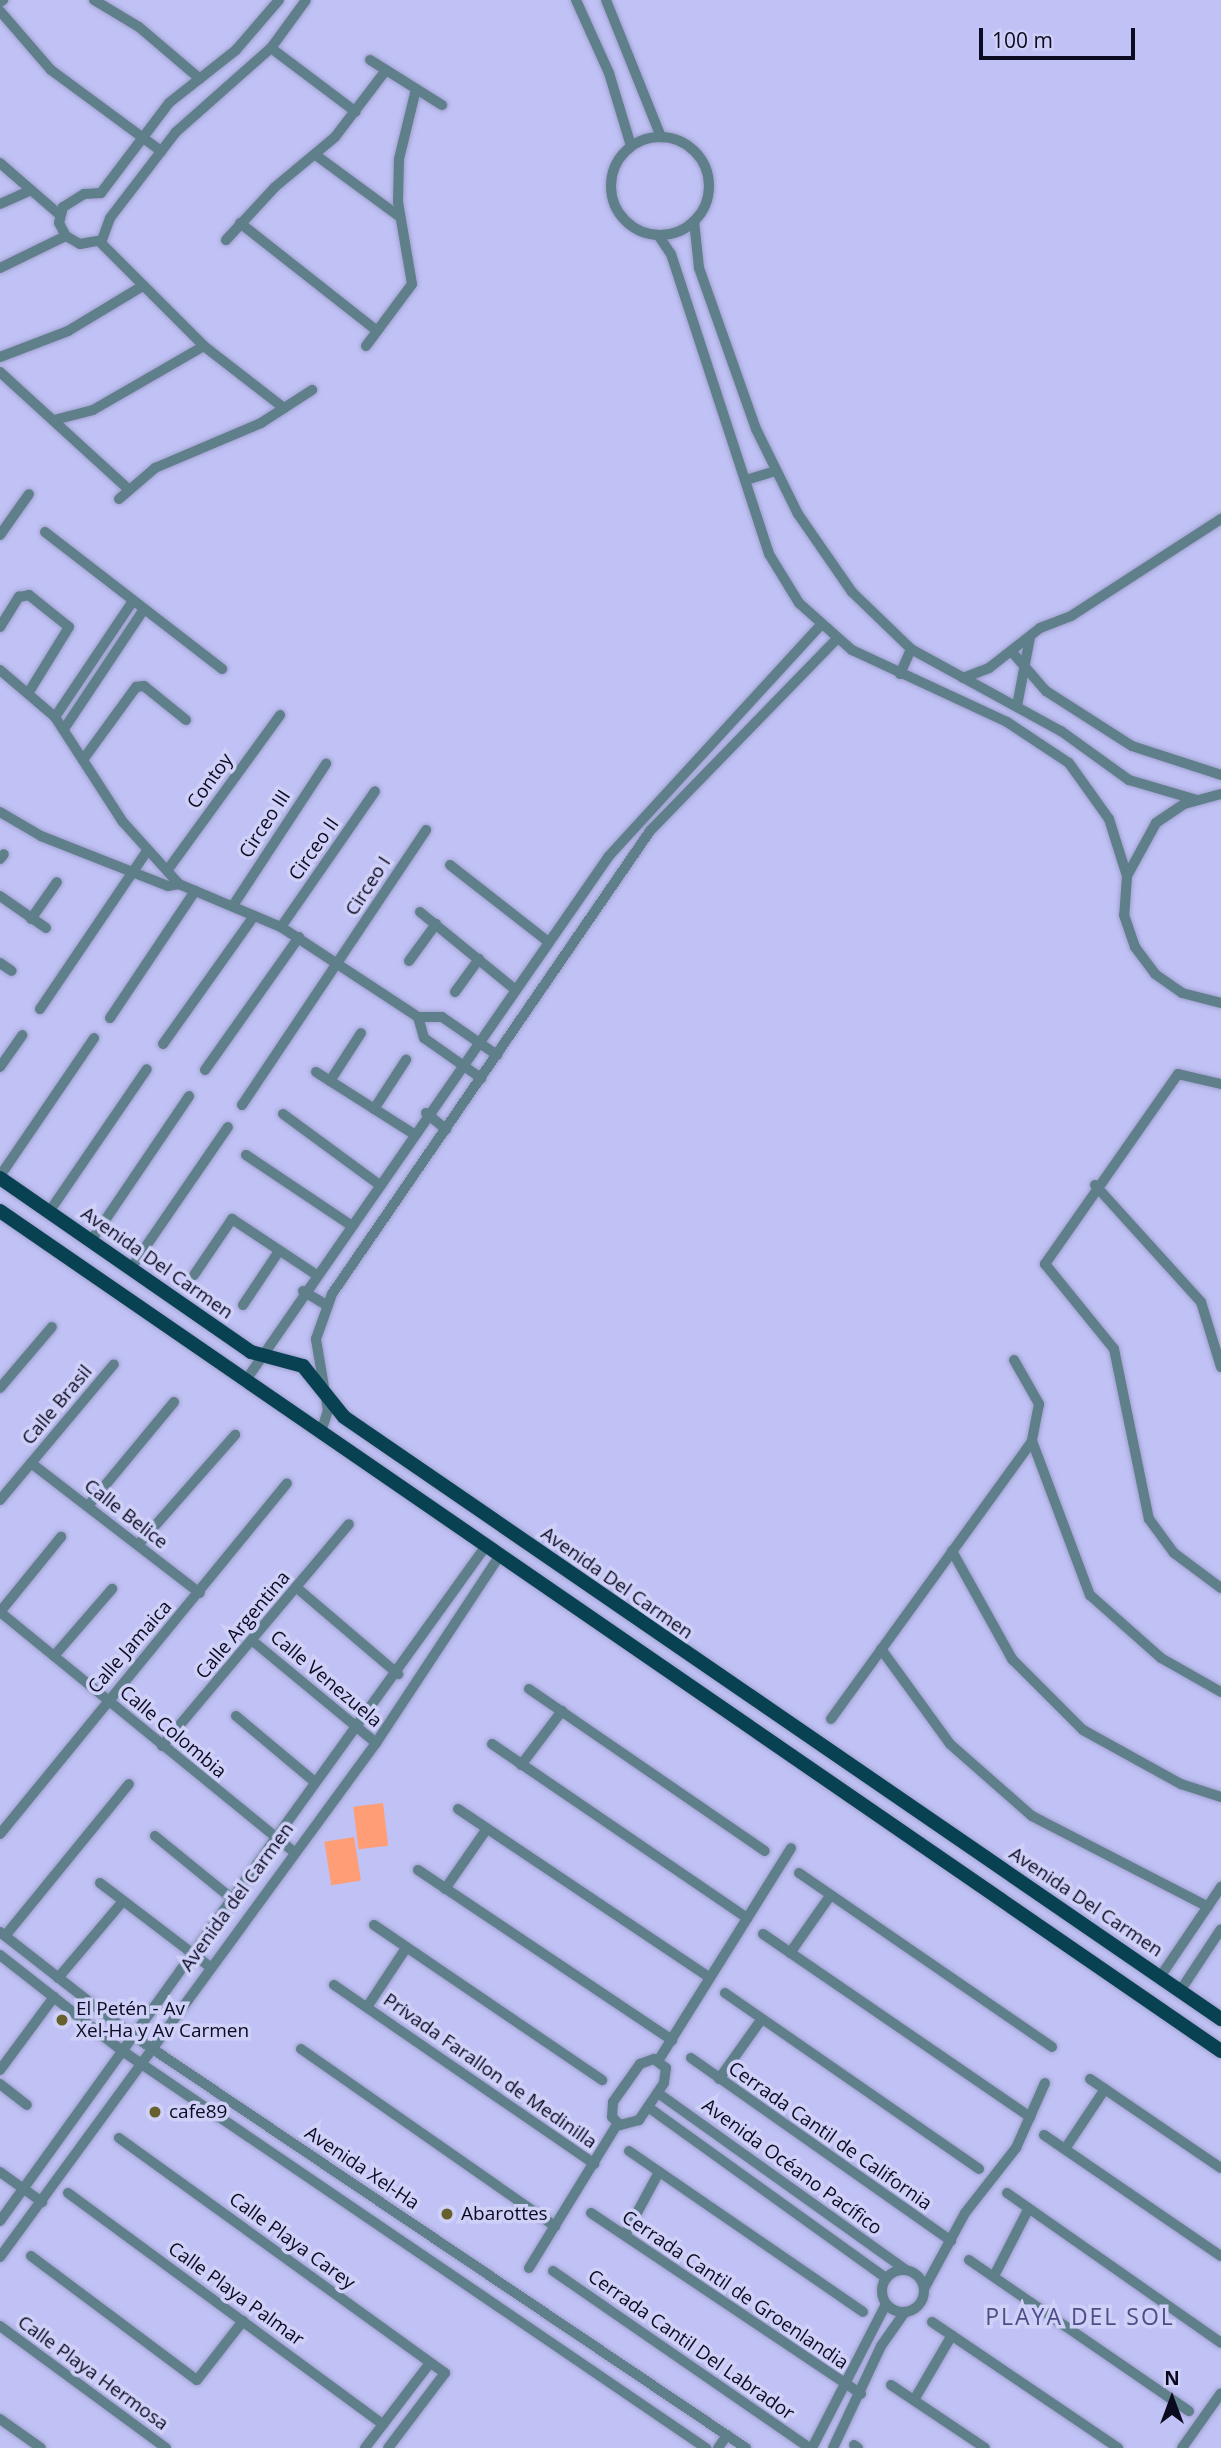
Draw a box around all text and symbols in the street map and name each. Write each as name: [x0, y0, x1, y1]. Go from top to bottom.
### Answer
scale bar: [983, 14, 1139, 58]
text: 100 m: [992, 26, 1053, 54]
street label: Contoy: [182, 749, 238, 813]
street label: Circeo III: [235, 786, 295, 862]
street label: Circeo II: [284, 813, 344, 885]
street label: Circeo I: [340, 852, 396, 920]
street label: Avenida Del Carmen: [77, 1202, 237, 1324]
street label: Calle Brasil: [17, 1361, 97, 1449]
street label: Calle Belice: [80, 1474, 172, 1554]
street label: Avenida Del Carmen: [537, 1522, 697, 1644]
street label: Calle Argentina: [191, 1566, 295, 1684]
street label: Calle Jamaica: [83, 1596, 177, 1698]
street label: Calle Venezuela: [266, 1626, 386, 1732]
street label: Calle Colombia: [115, 1681, 231, 1783]
street label: Avenida del Carmen: [175, 1818, 299, 1976]
street label: Avenida Del Carmen: [1005, 1842, 1167, 1962]
street label: Privada Farallon de Medinilla: [379, 1988, 601, 2154]
place label: El Petén - Av Xel-Ha y Av Carmen: [76, 1998, 249, 2042]
marker: El Petén - Av Xel-Ha y Av Carmen: [54, 2012, 70, 2028]
street label: Cerrada Cantil de California: [724, 2057, 936, 2215]
street label: Avenida Océano Pacífico: [698, 2094, 886, 2240]
place label: cafe89: [169, 2101, 227, 2123]
marker: cafe89: [147, 2104, 163, 2120]
street label: Avenida Xel-Ha: [301, 2121, 423, 2215]
street label: Calle Playa Carey: [225, 2188, 359, 2294]
place label: Abarottes: [461, 2203, 548, 2225]
marker: Abarottes: [439, 2206, 455, 2222]
street label: Cerrada Cantil de Groenlandia: [618, 2206, 852, 2374]
street label: Calle Playa Palmar: [164, 2237, 308, 2351]
street label: Cerrada Cantil Del Labrador: [583, 2265, 799, 2425]
district label: PLAYA DEL SOL: [987, 2302, 1173, 2330]
street label: Calle Playa Hermosa: [13, 2311, 173, 2435]
north arrow: [1137, 2364, 1207, 2434]
text: N: [1164, 2365, 1180, 2391]

